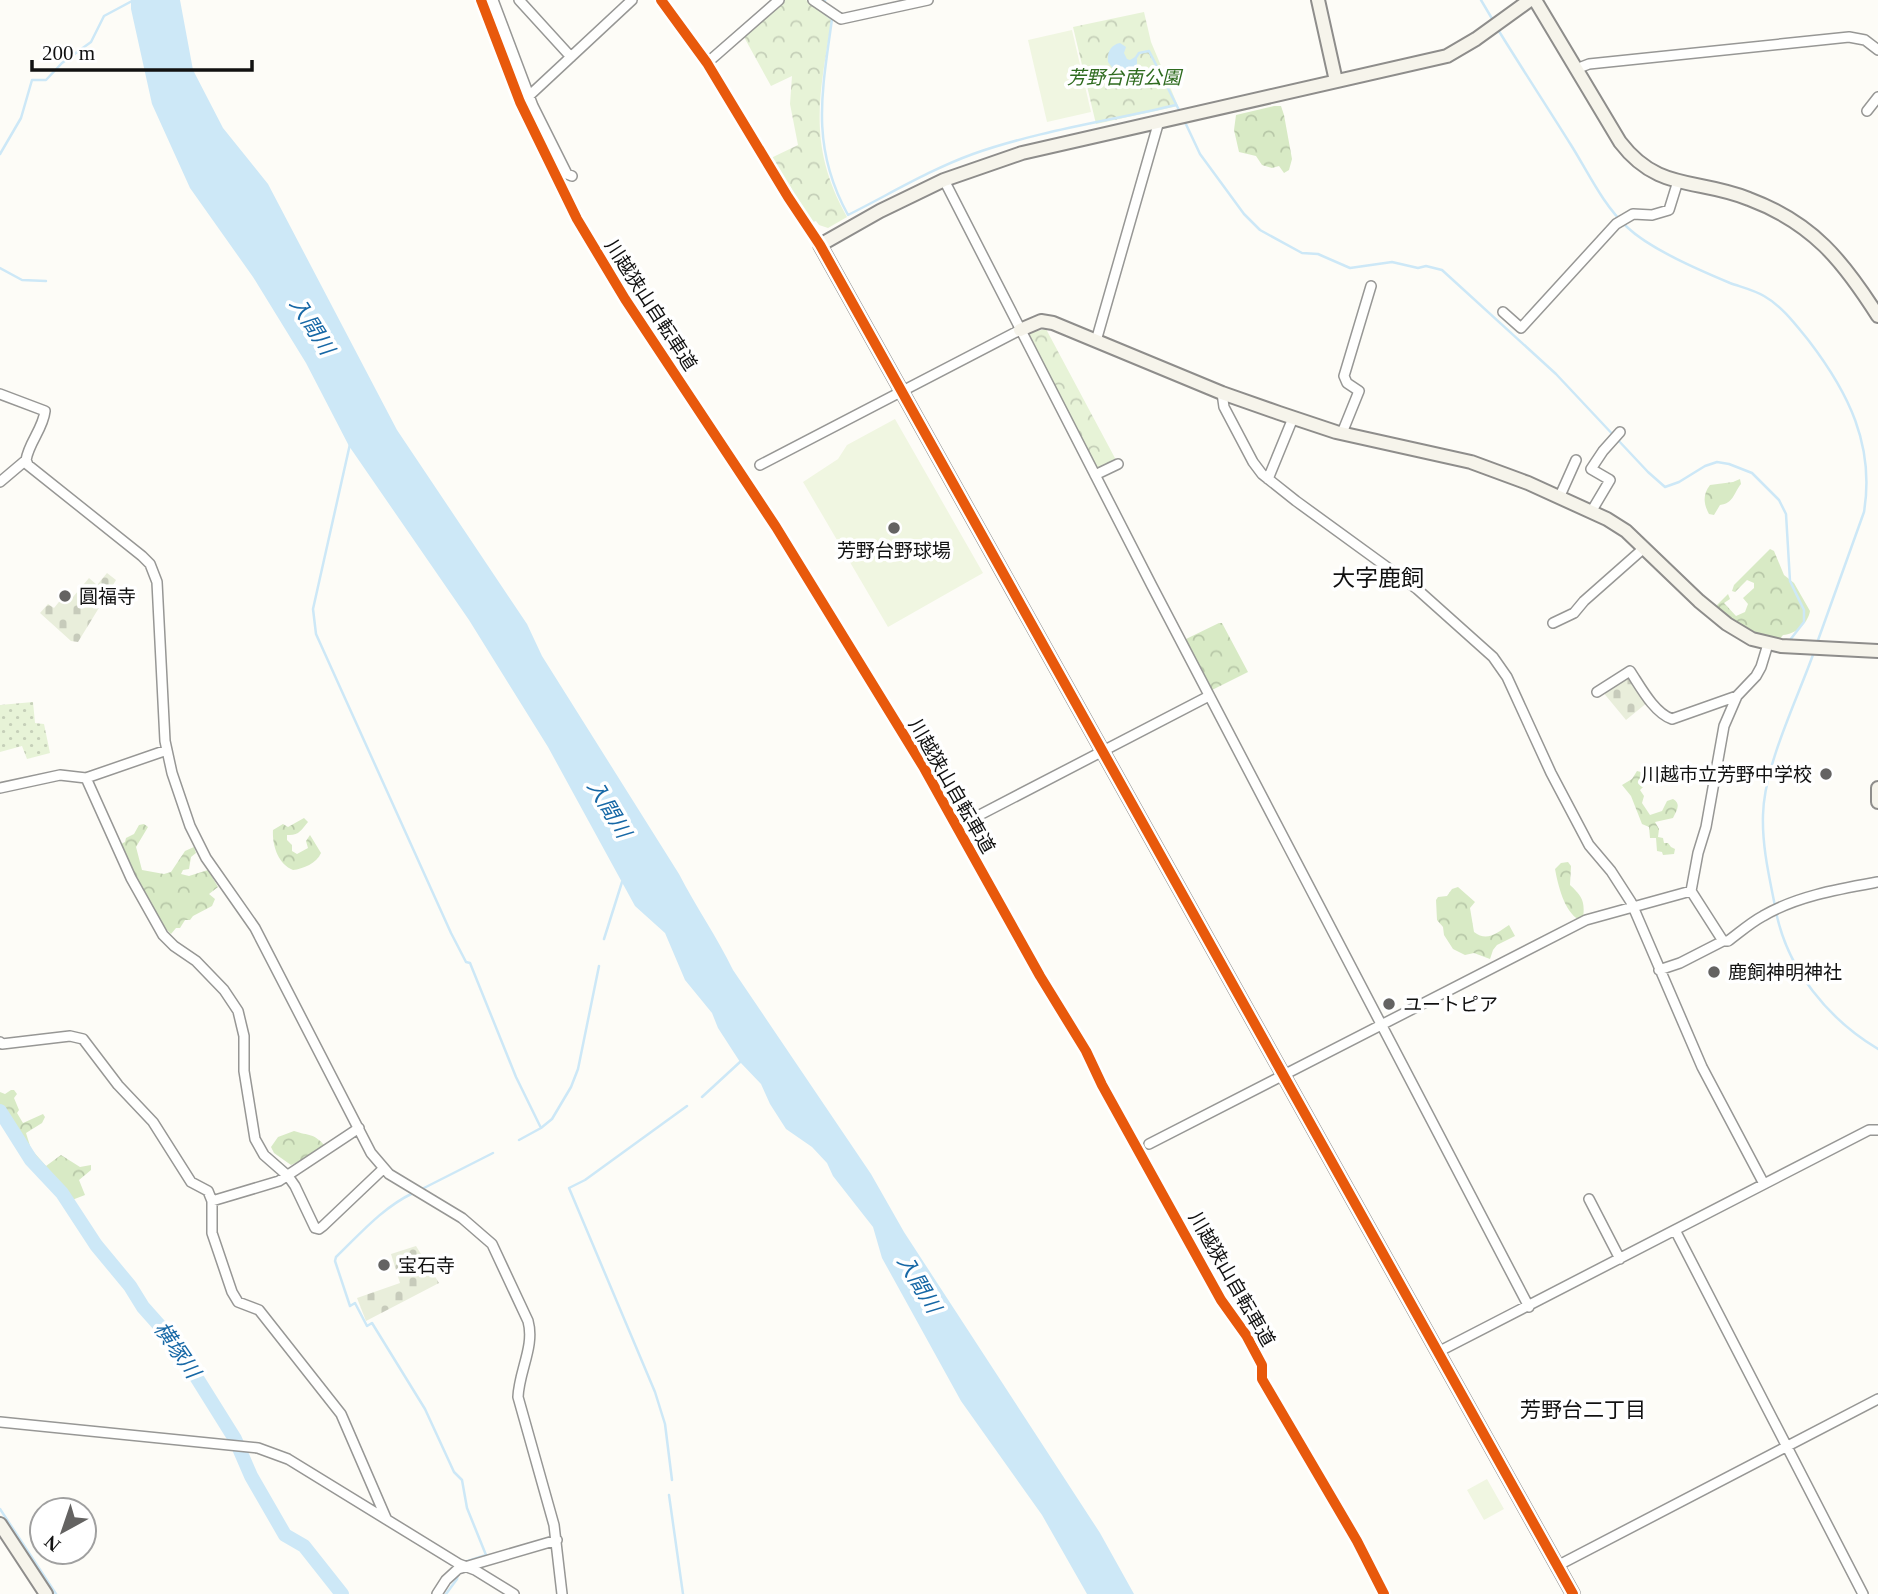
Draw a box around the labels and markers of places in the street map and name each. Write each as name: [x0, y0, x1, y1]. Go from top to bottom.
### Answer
marker: 芳野台野球場: [886, 520, 902, 536]
place label: 芳野台野球場: [837, 540, 951, 561]
place label: 圓福寺: [79, 586, 136, 607]
marker: 圓福寺: [57, 588, 73, 604]
place label: 川越市立芳野中学校: [1641, 764, 1812, 785]
marker: 川越市立芳野中学校: [1818, 766, 1834, 782]
place label: 鹿飼神明神社: [1728, 962, 1842, 983]
marker: 鹿飼神明神社: [1706, 964, 1722, 980]
place label: ユートピア: [1403, 994, 1498, 1015]
marker: ユートピア: [1381, 996, 1397, 1012]
place label: 宝石寺: [398, 1255, 455, 1276]
marker: 宝石寺: [376, 1257, 392, 1273]

